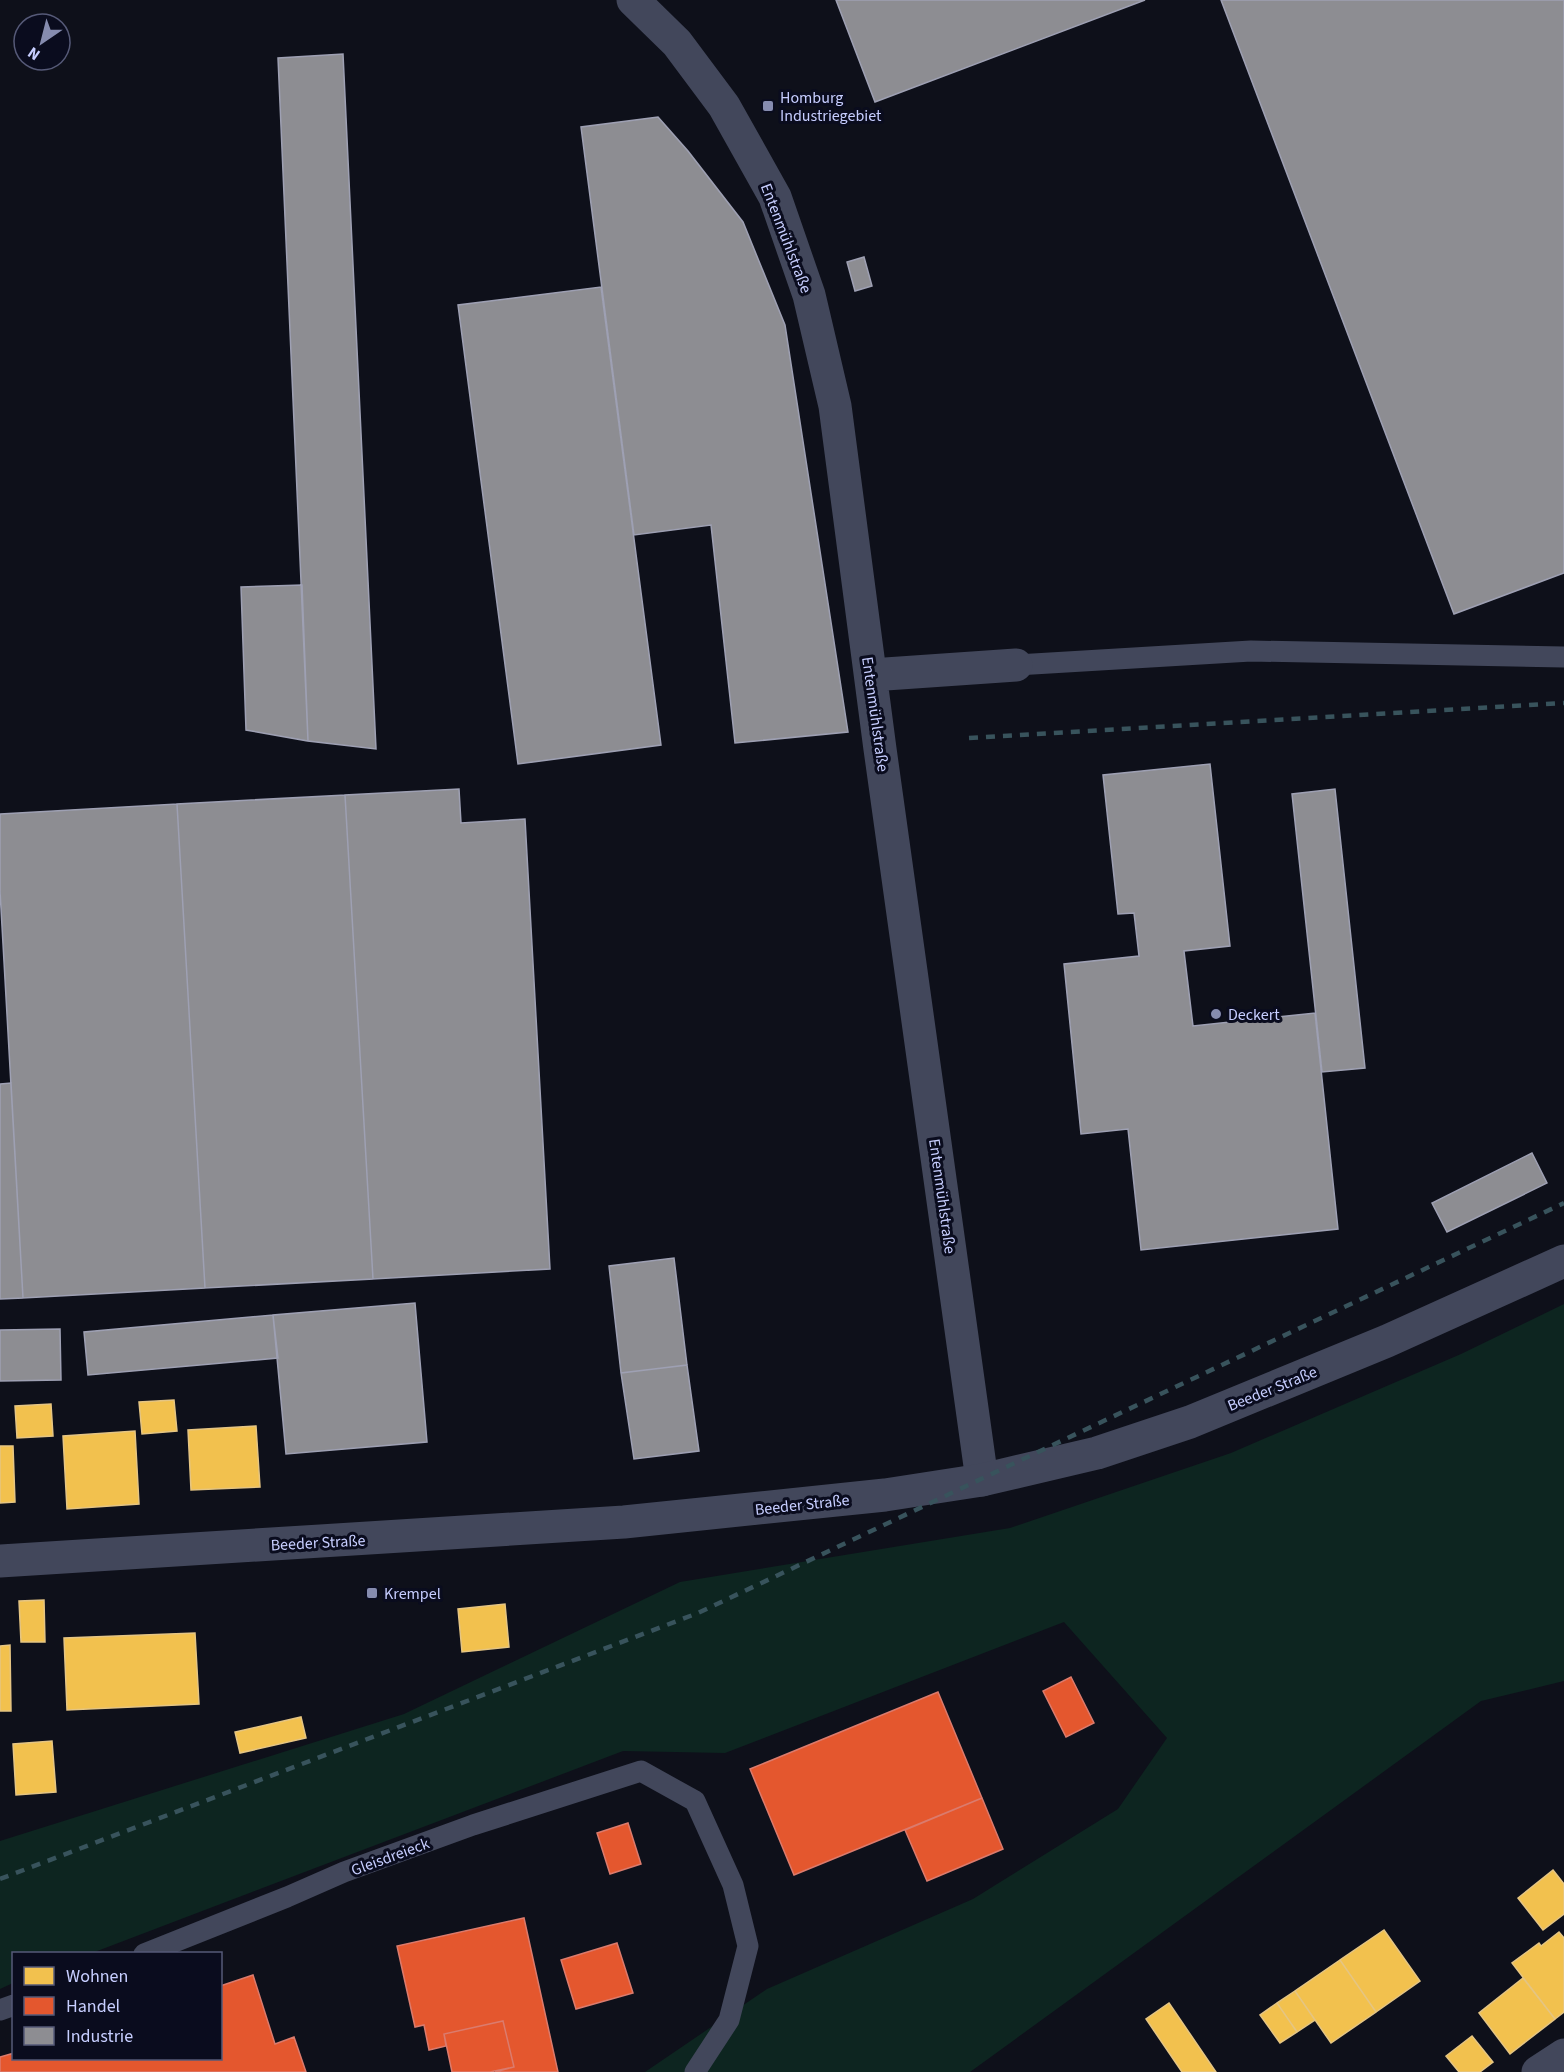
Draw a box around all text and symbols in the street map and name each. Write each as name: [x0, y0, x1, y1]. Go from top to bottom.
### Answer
north arrow: [12, 12, 72, 72]
text: N: [23, 41, 45, 66]
place label: Homburg Industriegebiet: [780, 87, 882, 127]
marker: Homburg Industriegebiet: [761, 99, 775, 113]
street label: Entenmühlstraße: [755, 180, 817, 297]
street label: Entenmühlstraße: [856, 655, 894, 773]
place label: Deckert: [1228, 1004, 1280, 1026]
marker: Deckert: [1209, 1007, 1223, 1021]
street label: Entenmühlstraße: [923, 1137, 961, 1255]
street label: Beeder Straße: [1224, 1361, 1321, 1417]
street label: Beeder Straße: [754, 1489, 850, 1521]
street label: Beeder Straße: [270, 1530, 366, 1556]
place label: Krempel: [384, 1583, 441, 1605]
marker: Krempel: [365, 1586, 379, 1600]
street label: Gleisdreieck: [348, 1833, 433, 1881]
legend: [12, 1952, 222, 2060]
text: Wohnen: [66, 1964, 128, 1989]
text: Handel: [66, 1994, 120, 2019]
text: Industrie: [66, 2024, 133, 2049]

